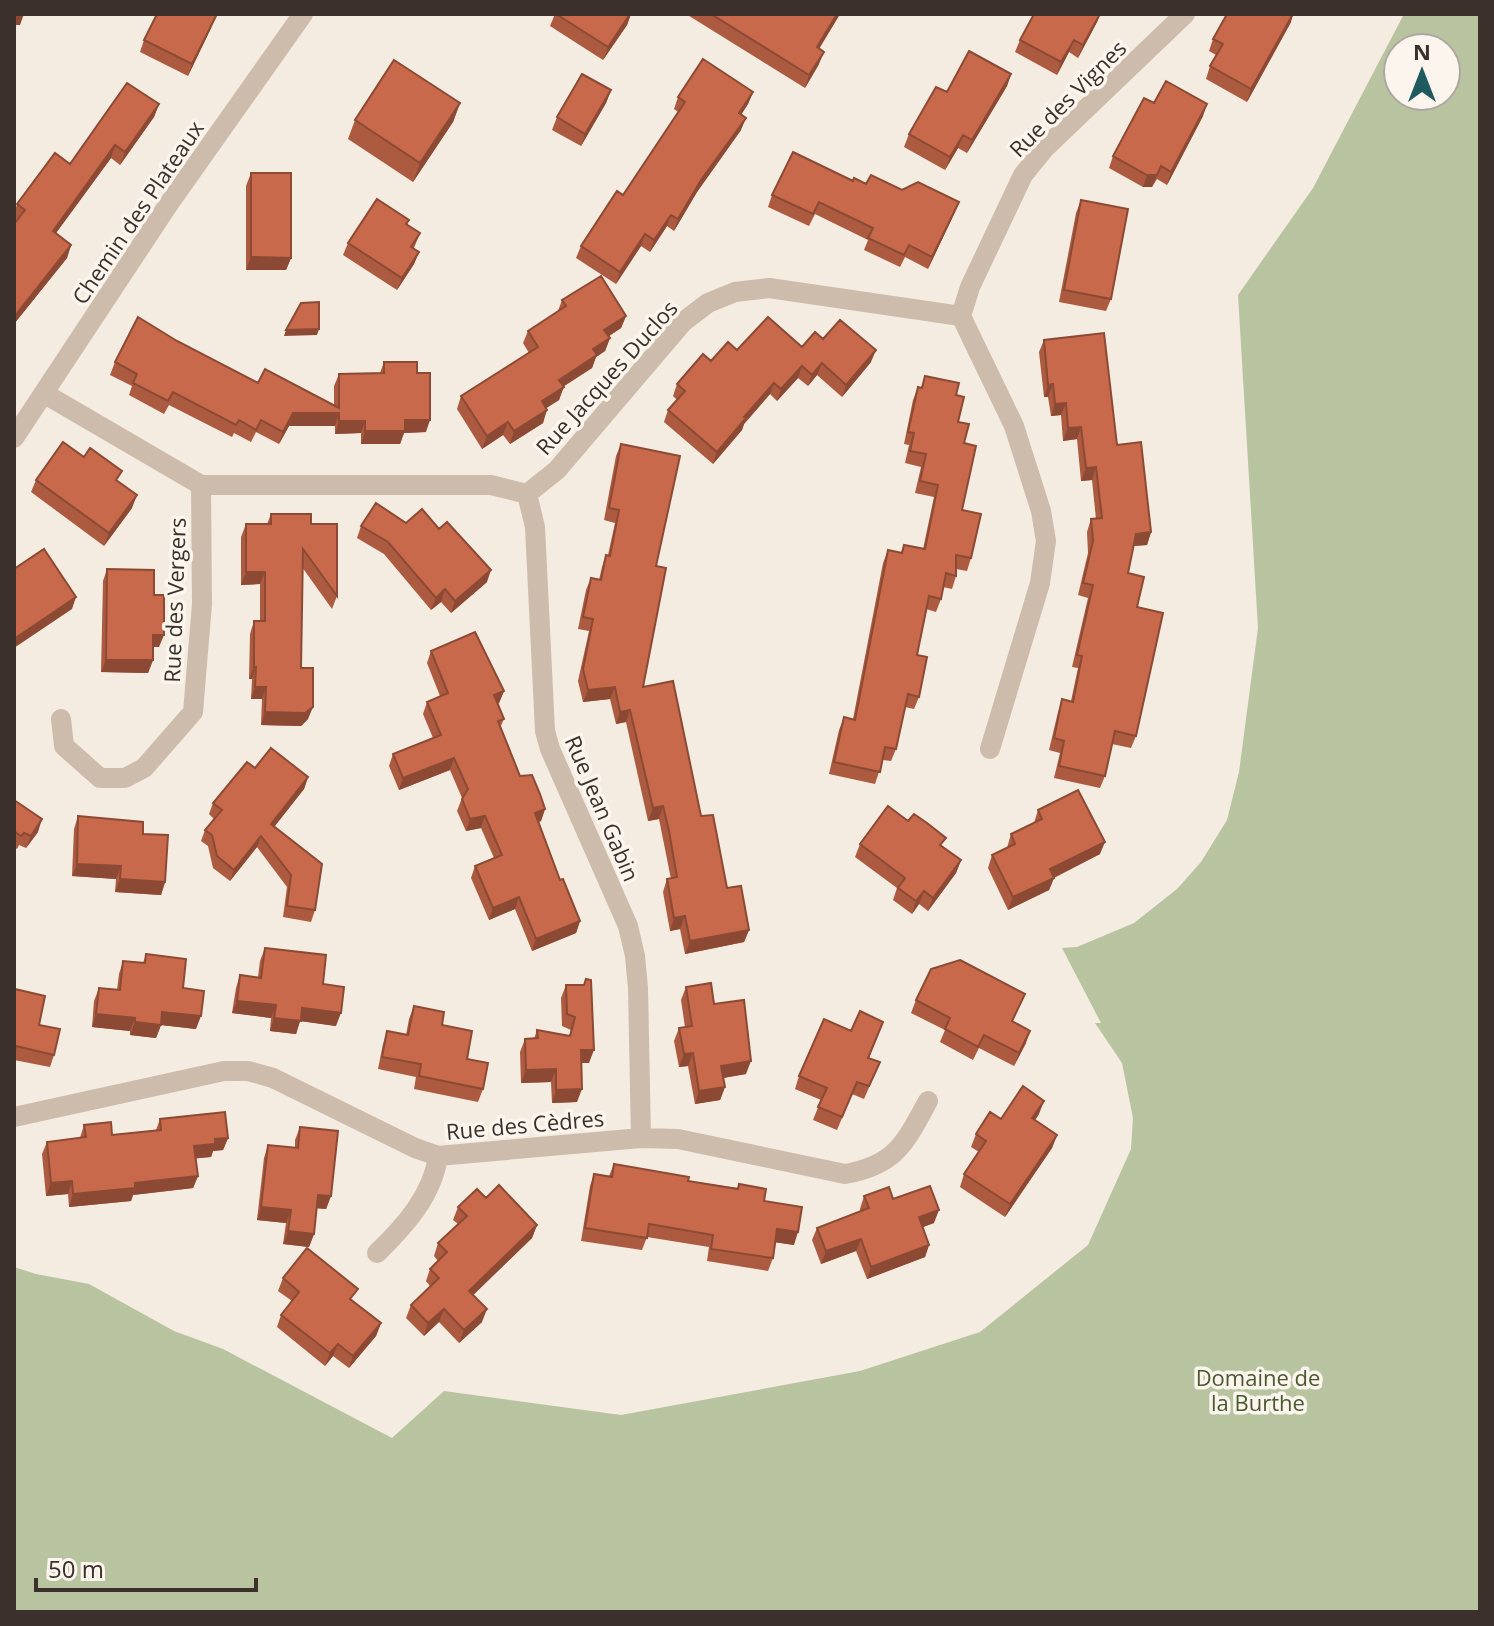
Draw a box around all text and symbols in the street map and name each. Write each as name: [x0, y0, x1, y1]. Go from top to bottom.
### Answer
north arrow: [1382, 32, 1462, 112]
street label: Rue des Vignes: [1002, 33, 1132, 163]
text: N: [1413, 36, 1431, 66]
street label: Chemin des Plateaux: [64, 114, 210, 310]
street label: Rue Jacques Duclos: [528, 293, 684, 461]
street label: Rue des Vergers: [156, 517, 192, 683]
street label: Rue Jean Gabin: [559, 731, 647, 885]
street label: Rue des Cèdres: [445, 1102, 605, 1146]
park label: Domaine de la Burthe: [1196, 1362, 1320, 1417]
scale bar: [36, 1542, 256, 1592]
text: 50 m: [48, 1552, 104, 1585]

